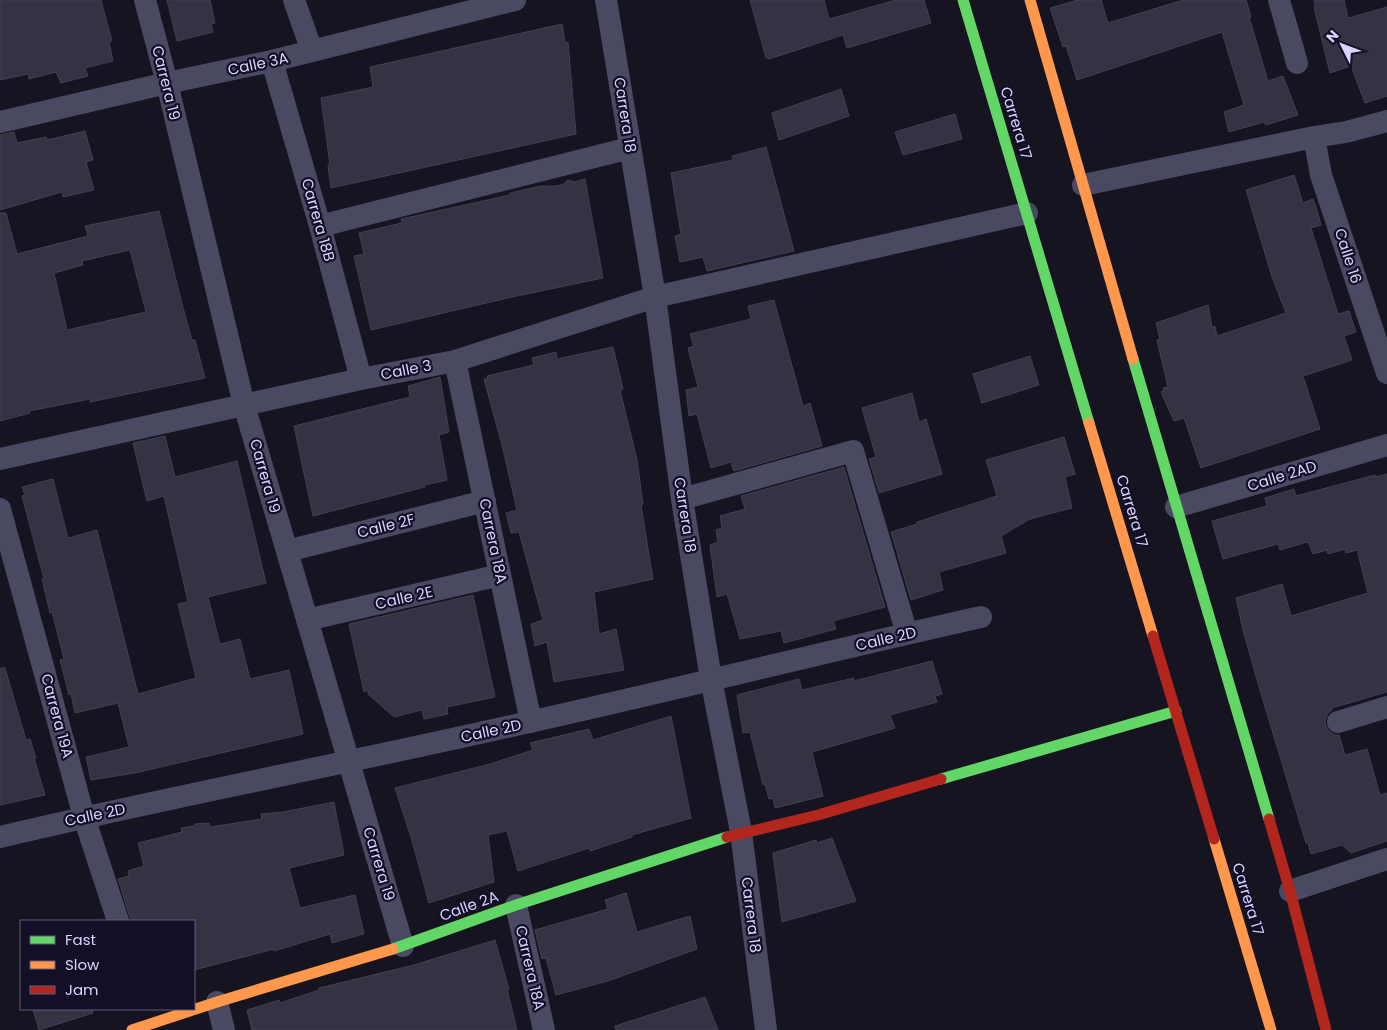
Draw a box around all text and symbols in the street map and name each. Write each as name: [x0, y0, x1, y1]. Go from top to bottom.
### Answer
north arrow: [1317, 20, 1367, 70]
text: N: [1321, 26, 1343, 47]
street label: Carrera 19: [147, 43, 186, 122]
street label: Calle 3A: [226, 47, 290, 80]
street label: Carrera 18: [609, 76, 642, 154]
street label: Carrera 17: [995, 84, 1037, 162]
street label: Carrera 18B: [297, 176, 340, 264]
street label: Calle 16: [1330, 226, 1367, 286]
street label: Calle 3: [379, 354, 433, 385]
street label: Carrera 19: [245, 436, 286, 515]
street label: Calle 2AD: [1244, 455, 1319, 496]
street label: Carrera 17: [1111, 472, 1153, 550]
street label: Carrera 18: [669, 476, 702, 554]
street label: Carrera 18A: [474, 496, 513, 585]
street label: Calle 2F: [355, 508, 417, 543]
street label: Calle 2E: [373, 581, 435, 614]
street label: Calle 2D: [853, 621, 918, 656]
street label: Carrera 19A: [36, 671, 79, 760]
street label: Calle 2D: [459, 714, 523, 747]
street label: Calle 2D: [63, 798, 127, 831]
street label: Carrera 19: [358, 824, 401, 903]
street label: Carrera 17: [1227, 860, 1269, 938]
street label: Carrera 18: [736, 876, 767, 954]
street label: Calle 2A: [437, 885, 501, 926]
legend: [20, 920, 195, 1010]
street label: Carrera 18A: [511, 923, 550, 1012]
text: Fast: [65, 929, 96, 950]
text: Slow: [65, 954, 100, 975]
text: Jam: [65, 979, 99, 1000]

